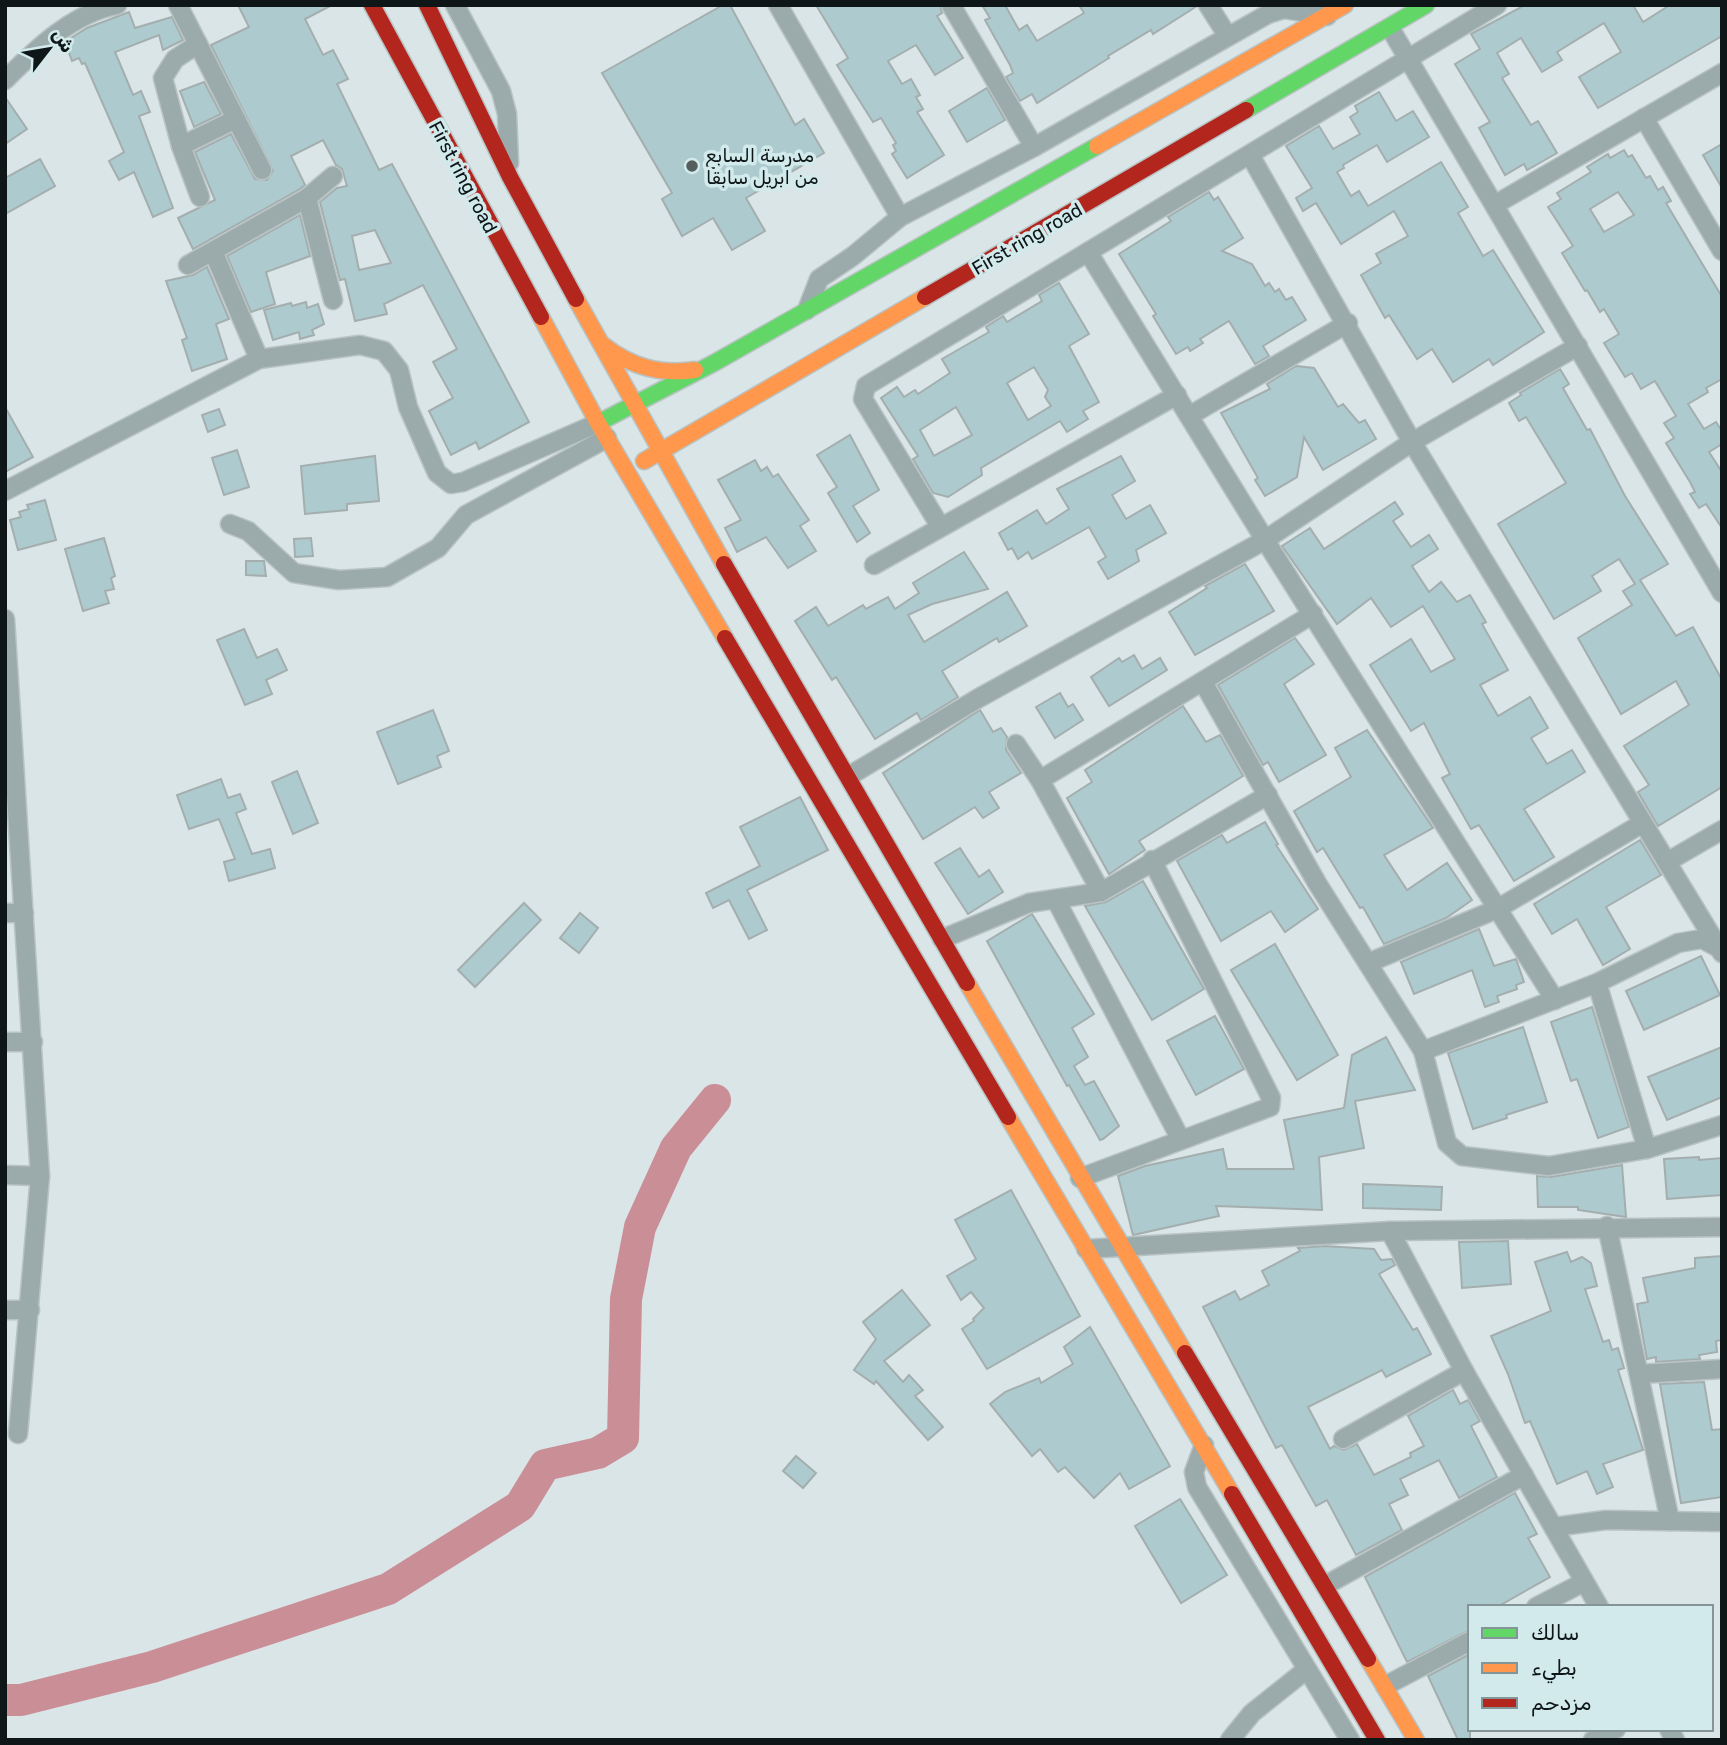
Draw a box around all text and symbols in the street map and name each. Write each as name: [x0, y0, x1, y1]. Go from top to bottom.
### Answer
north arrow: [14, 14, 84, 84]
text: ش: [47, 24, 79, 57]
street label: First ring road: [424, 117, 502, 237]
place label: مدرسة السابع من ابريل سابقا: [706, 144, 818, 189]
marker: مدرسة السابع من ابريل سابقا: [684, 158, 700, 174]
street label: First ring road: [968, 198, 1086, 280]
legend: [1468, 1605, 1713, 1731]
text: سالك: [1531, 1620, 1579, 1645]
text: بطيء: [1531, 1655, 1577, 1684]
text: مزدحم: [1531, 1690, 1591, 1717]

